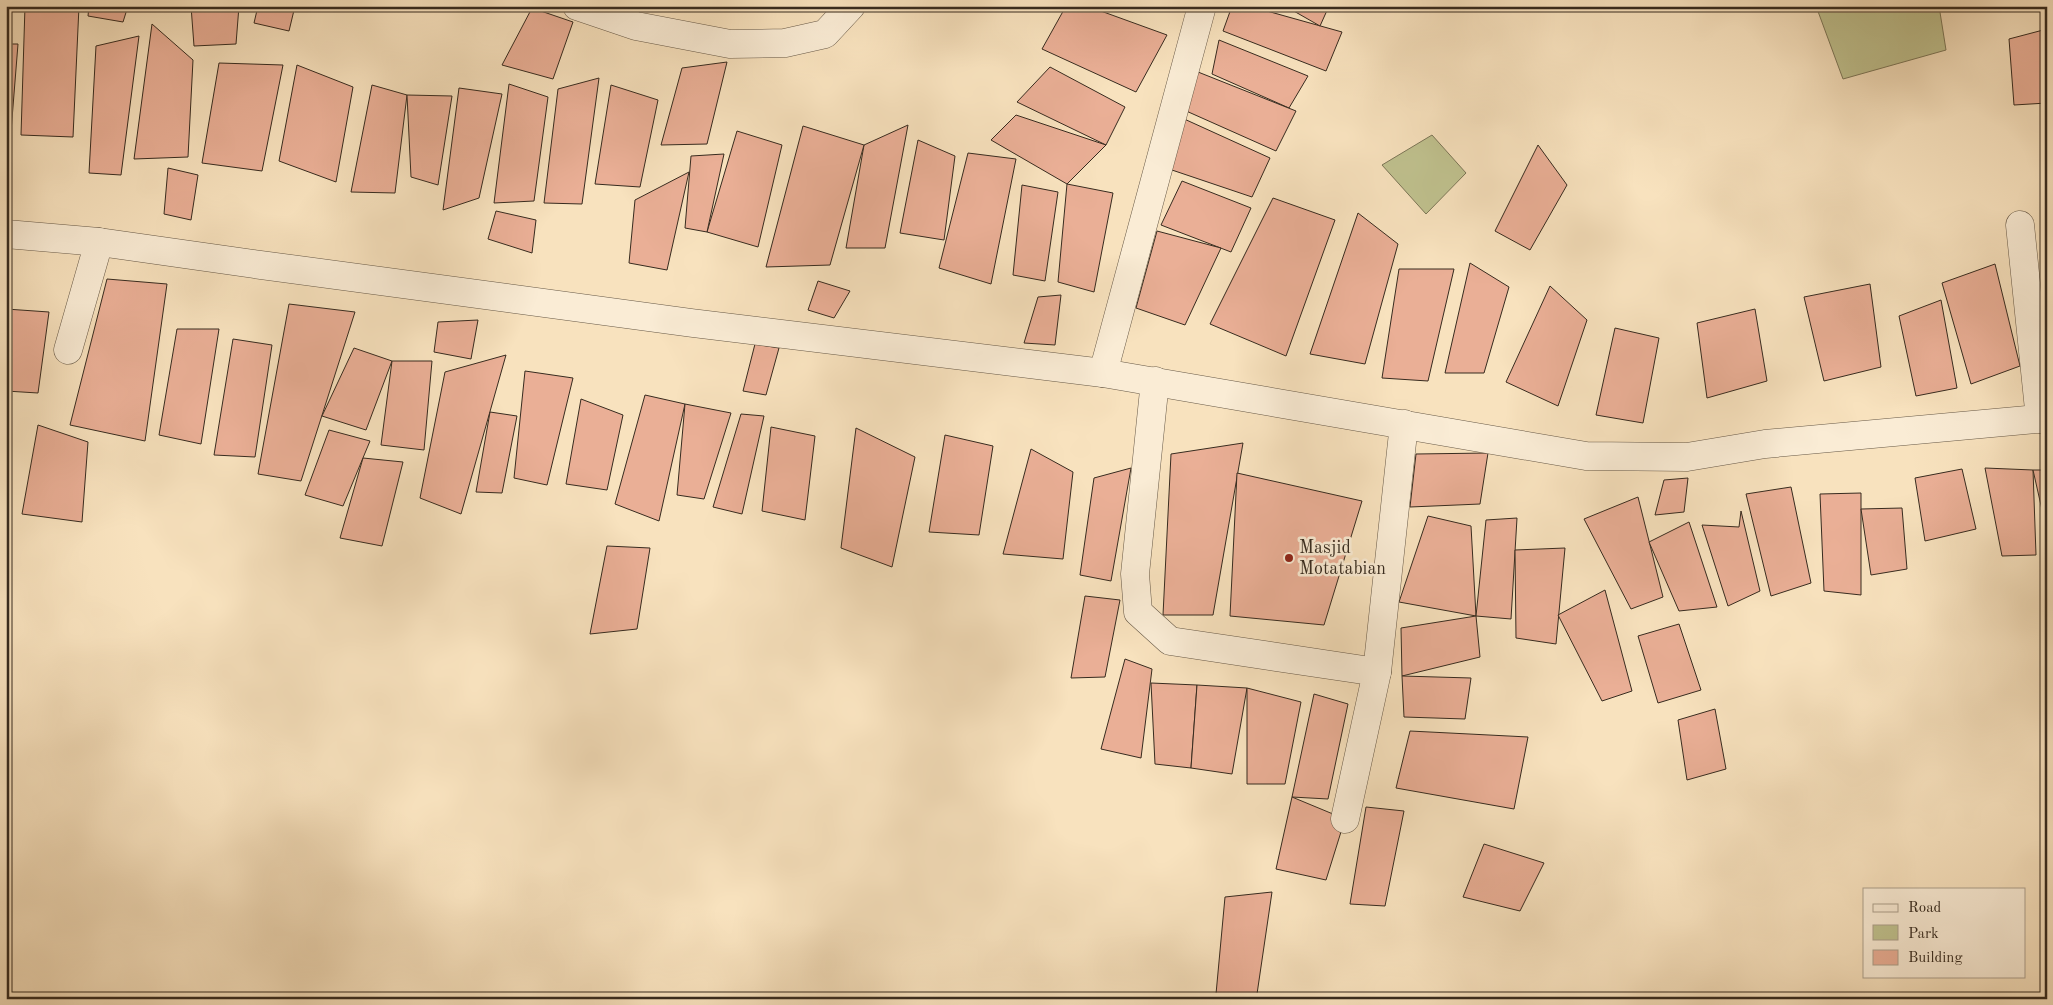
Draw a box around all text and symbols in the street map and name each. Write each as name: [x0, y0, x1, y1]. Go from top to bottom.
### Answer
place label: Masjid Motatabian: [1299, 539, 1386, 578]
marker: Masjid Motatabian: [1283, 552, 1295, 564]
legend: [1863, 888, 2026, 978]
text: Road: [1908, 901, 1942, 916]
text: Park: [1908, 927, 1939, 942]
text: Building: [1908, 951, 1963, 966]

